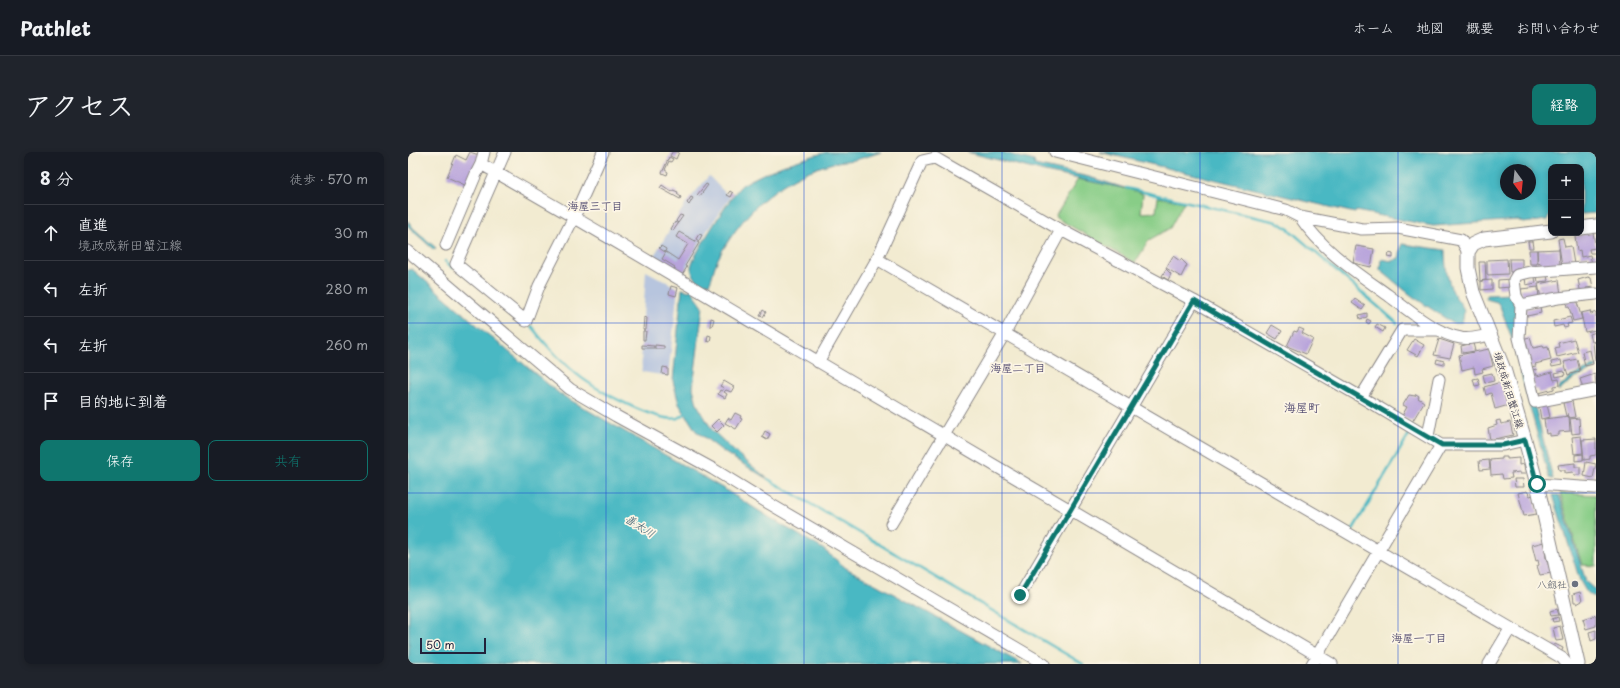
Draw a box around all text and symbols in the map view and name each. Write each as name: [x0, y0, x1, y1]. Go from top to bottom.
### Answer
text: Pathlet: [20, 14, 91, 42]
text: ホーム: [1353, 17, 1394, 38]
text: 地図: [1416, 17, 1444, 38]
text: 概要: [1466, 17, 1494, 38]
text: お問い合わせ: [1516, 17, 1600, 38]
text: アクセス: [24, 83, 134, 126]
button: 経路: [1532, 84, 1596, 125]
north arrow: [1500, 164, 1536, 200]
map controls: [1548, 164, 1584, 236]
button: +: [1548, 164, 1584, 200]
text: 8 分: [40, 165, 73, 191]
text: 徒歩 · 570 m: [290, 169, 368, 188]
district label: 海屋三丁目: [568, 197, 623, 214]
button: −: [1548, 200, 1584, 236]
text: 直進: [78, 212, 108, 235]
icon: ahead: [40, 222, 62, 244]
text: 30 m: [334, 223, 368, 242]
text: 境政成新田蟹江線: [78, 235, 182, 254]
text: 左折: [78, 277, 108, 300]
icon: left: [40, 278, 62, 300]
text: 280 m: [326, 279, 368, 298]
text: 左折: [78, 333, 108, 356]
icon: left: [40, 334, 62, 356]
text: 260 m: [326, 335, 368, 354]
street label: 境政成新田蟹江線: [1491, 349, 1528, 430]
district label: 海屋二丁目: [991, 359, 1046, 376]
text: 目的地に到着: [78, 389, 168, 412]
icon: arrive: [40, 390, 62, 412]
district label: 海屋町: [1284, 398, 1320, 416]
button: 保存: [40, 440, 200, 481]
button: 共有: [208, 440, 368, 481]
route start: [1528, 475, 1546, 493]
water label: 善太川: [622, 510, 659, 542]
place label: 八劔社: [1537, 576, 1567, 591]
marker: 八劔社: [1570, 579, 1580, 589]
route end: [1011, 586, 1029, 604]
district label: 海屋一丁目: [1392, 629, 1447, 646]
scale bar: [420, 636, 486, 655]
text: 50 m: [426, 636, 455, 653]

